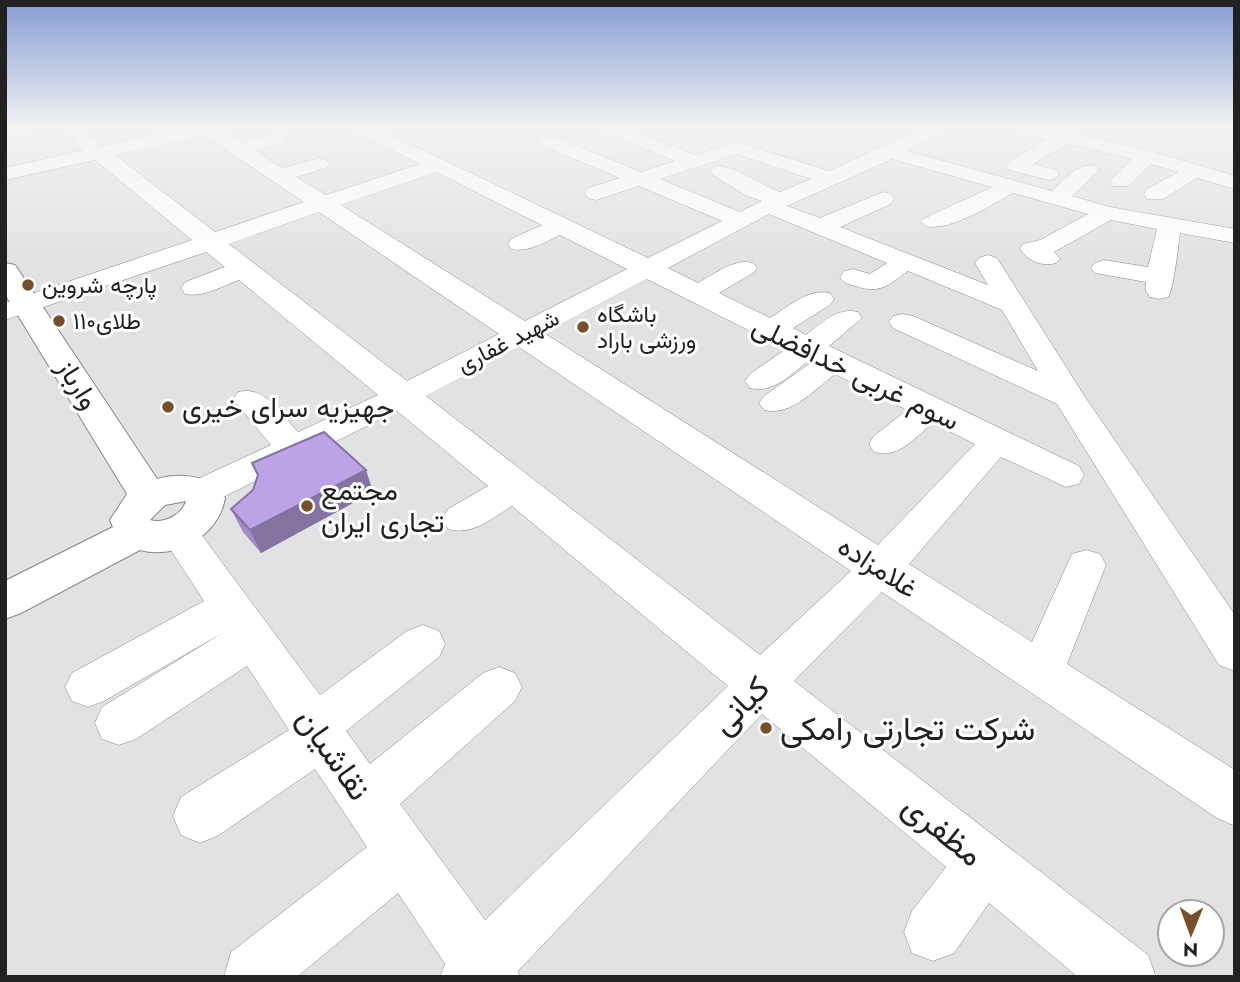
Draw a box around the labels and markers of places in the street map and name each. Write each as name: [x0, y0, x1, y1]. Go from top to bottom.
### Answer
place label: پارچه شروین: [42, 268, 157, 302]
marker: پارچه شروین: [20, 277, 36, 293]
place label: باشگاه ورزشی باراد: [597, 297, 696, 357]
place label: طلای۱۱۰: [73, 304, 141, 338]
marker: طلای۱۱۰: [51, 313, 67, 329]
marker: باشگاه ورزشی باراد: [575, 319, 591, 335]
place label: جهیزیه سرای خیری: [182, 387, 394, 428]
marker: جهیزیه سرای خیری: [160, 399, 176, 415]
place label: مجتمع تجاری ایران: [321, 470, 444, 543]
marker: مجتمع تجاری ایران: [299, 498, 315, 514]
place label: شرکت تجارتی رامکی: [780, 705, 1035, 752]
marker: شرکت تجارتی رامکی: [758, 720, 774, 736]

